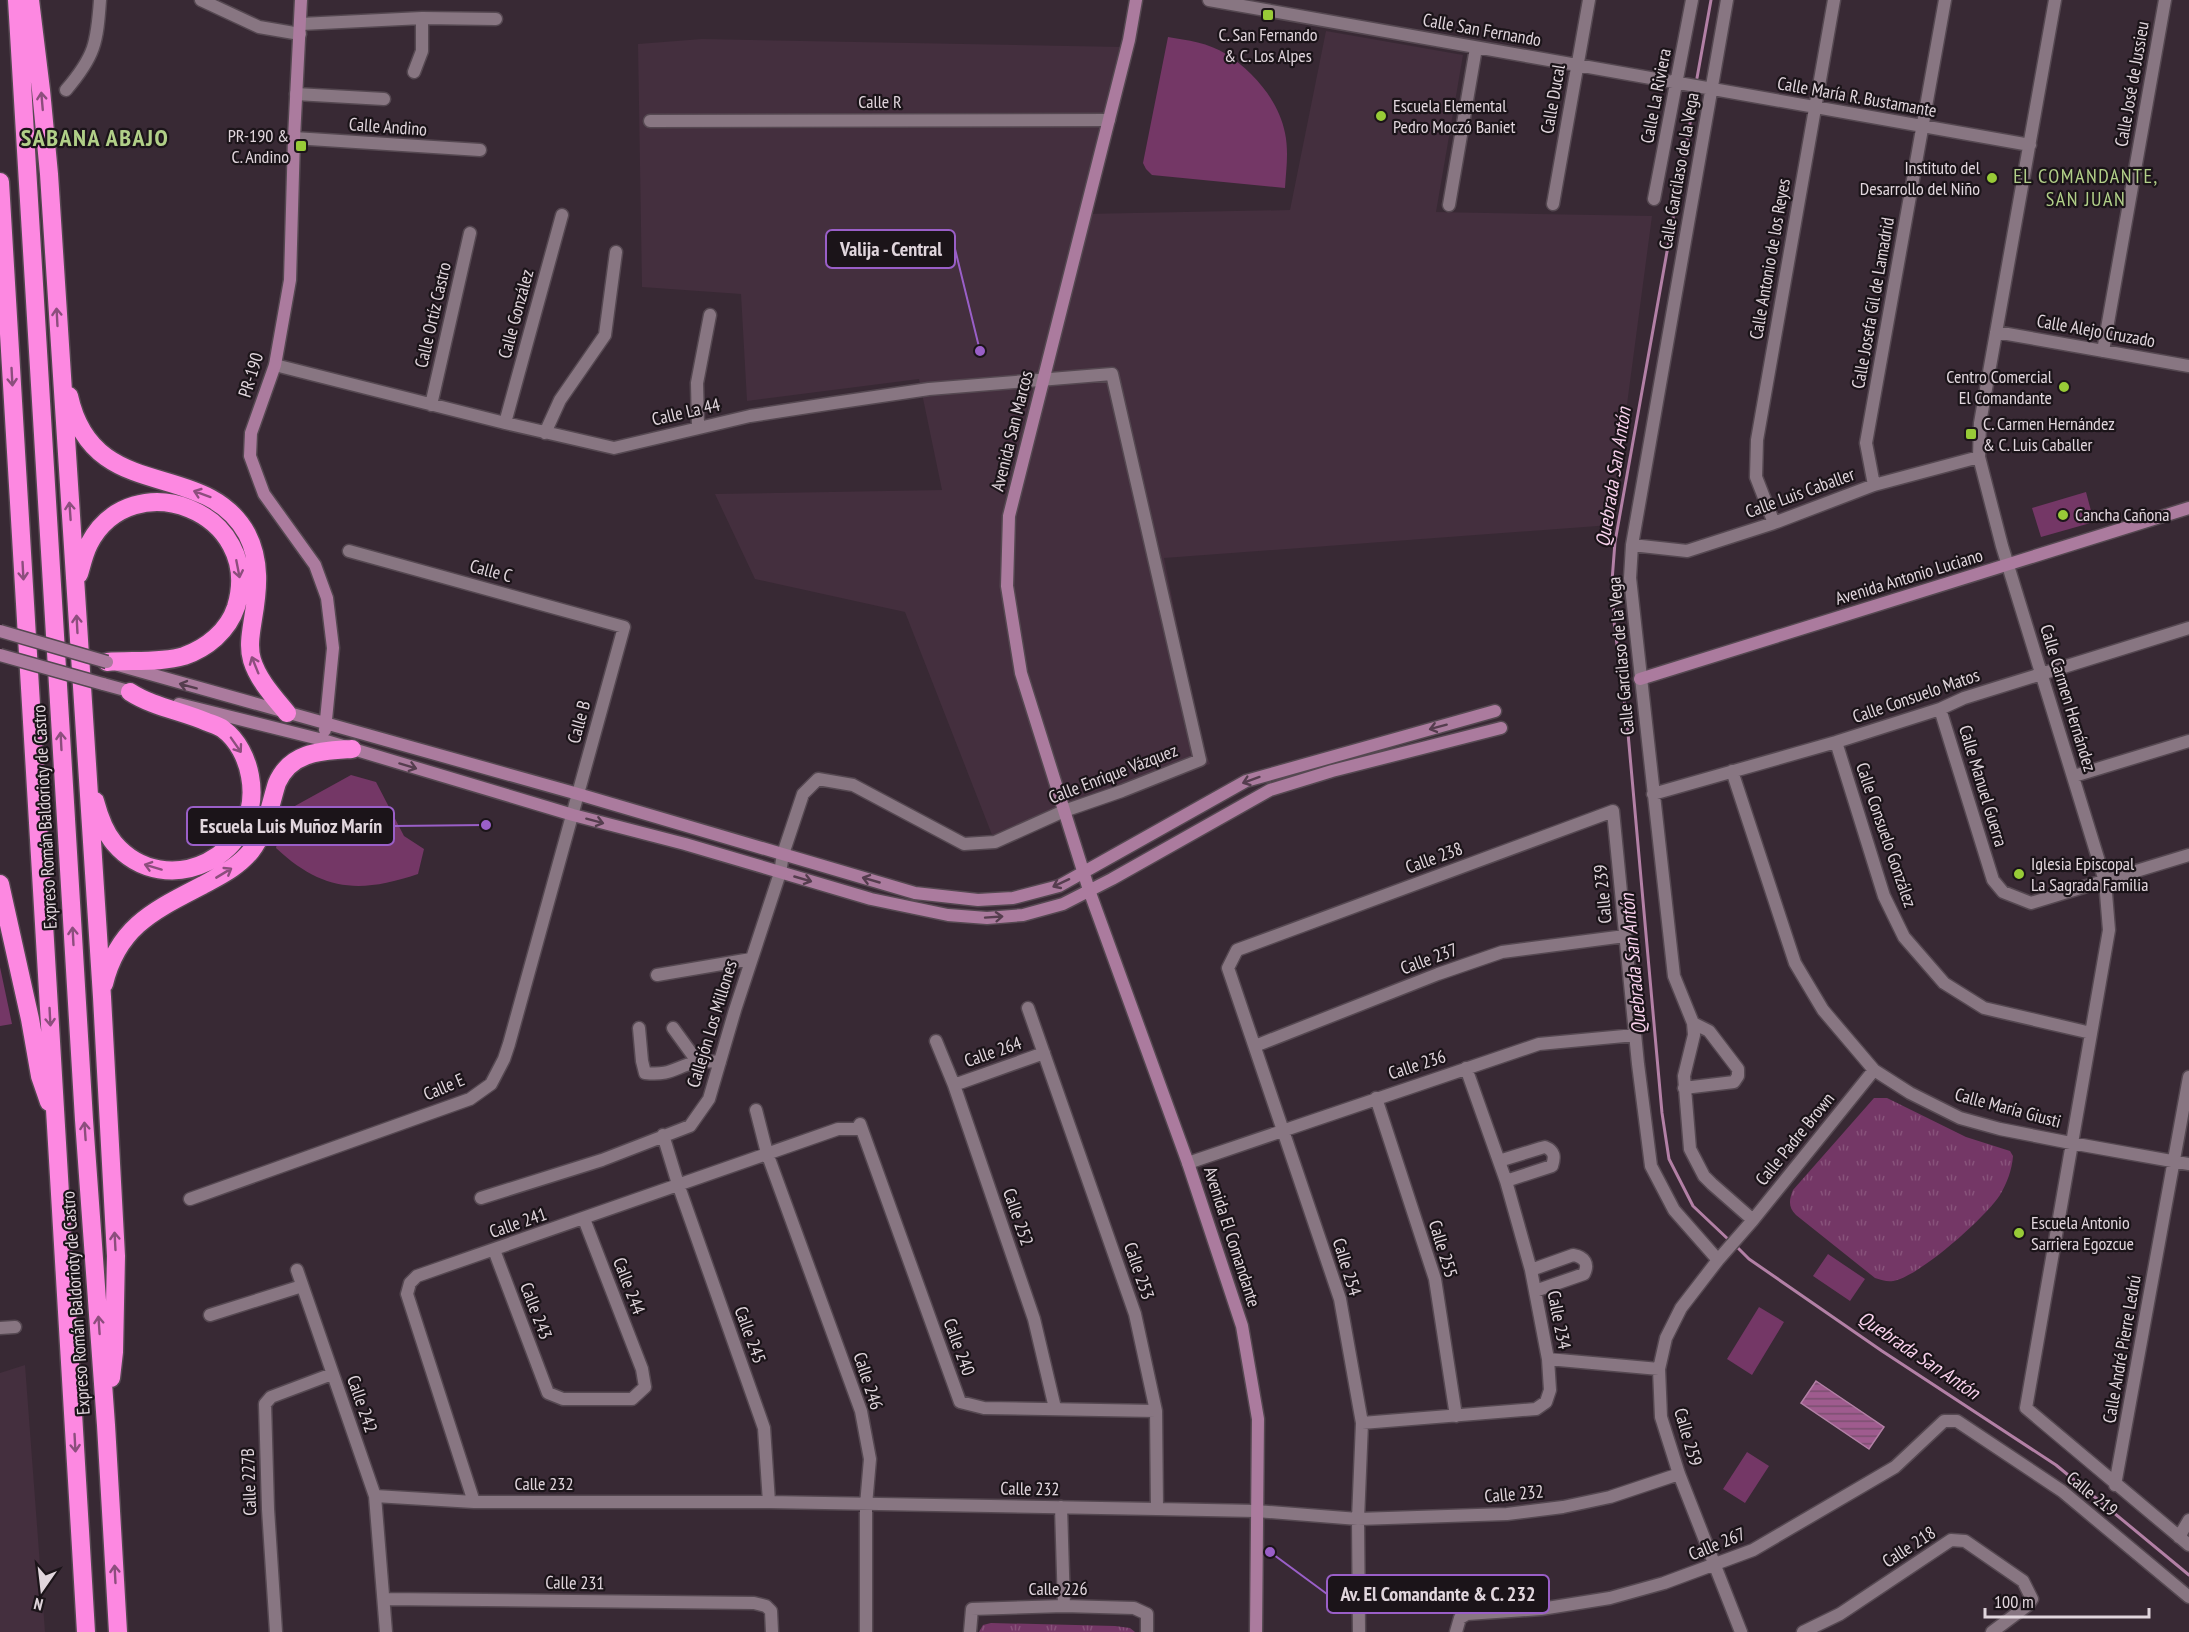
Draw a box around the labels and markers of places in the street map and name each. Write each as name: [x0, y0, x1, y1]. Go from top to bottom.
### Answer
marker: C. San Fernando & C. Los Alpes: [1261, 8, 1275, 22]
place label: C. San Fernando & C. Los Alpes: [1218, 23, 1318, 67]
place label: Escuela Elemental Pedro Moczó Baniet: [1393, 94, 1516, 138]
marker: Escuela Elemental Pedro Moczó Baniet: [1374, 109, 1388, 123]
place label: PR-190 & C. Andino: [228, 124, 289, 168]
marker: PR-190 & C. Andino: [294, 139, 308, 153]
place label: Instituto del Desarrollo del Niño: [1860, 156, 1981, 200]
marker: Instituto del Desarrollo del Niño: [1985, 171, 1999, 185]
callout: Valija - Central: [826, 230, 955, 268]
place label: Centro Comercial El Comandante: [1946, 365, 2053, 409]
marker: Centro Comercial El Comandante: [2057, 380, 2071, 394]
place label: C. Carmen Hernández & C. Luis Caballer: [1983, 412, 2115, 456]
marker: C. Carmen Hernández & C. Luis Caballer: [1964, 427, 1978, 441]
place label: Cancha Cañona: [2075, 503, 2169, 526]
marker: Cancha Cañona: [2056, 508, 2070, 522]
callout: Escuela Luis Muñoz Marín: [187, 807, 394, 845]
place label: Iglesia Episcopal La Sagrada Familia: [2031, 852, 2148, 896]
marker: Iglesia Episcopal La Sagrada Familia: [2012, 867, 2026, 881]
place label: Escuela Antonio Sarriera Egozcue: [2031, 1211, 2134, 1255]
marker: Escuela Antonio Sarriera Egozcue: [2012, 1226, 2026, 1240]
callout: Av. El Comandante & C. 232: [1327, 1575, 1549, 1613]

